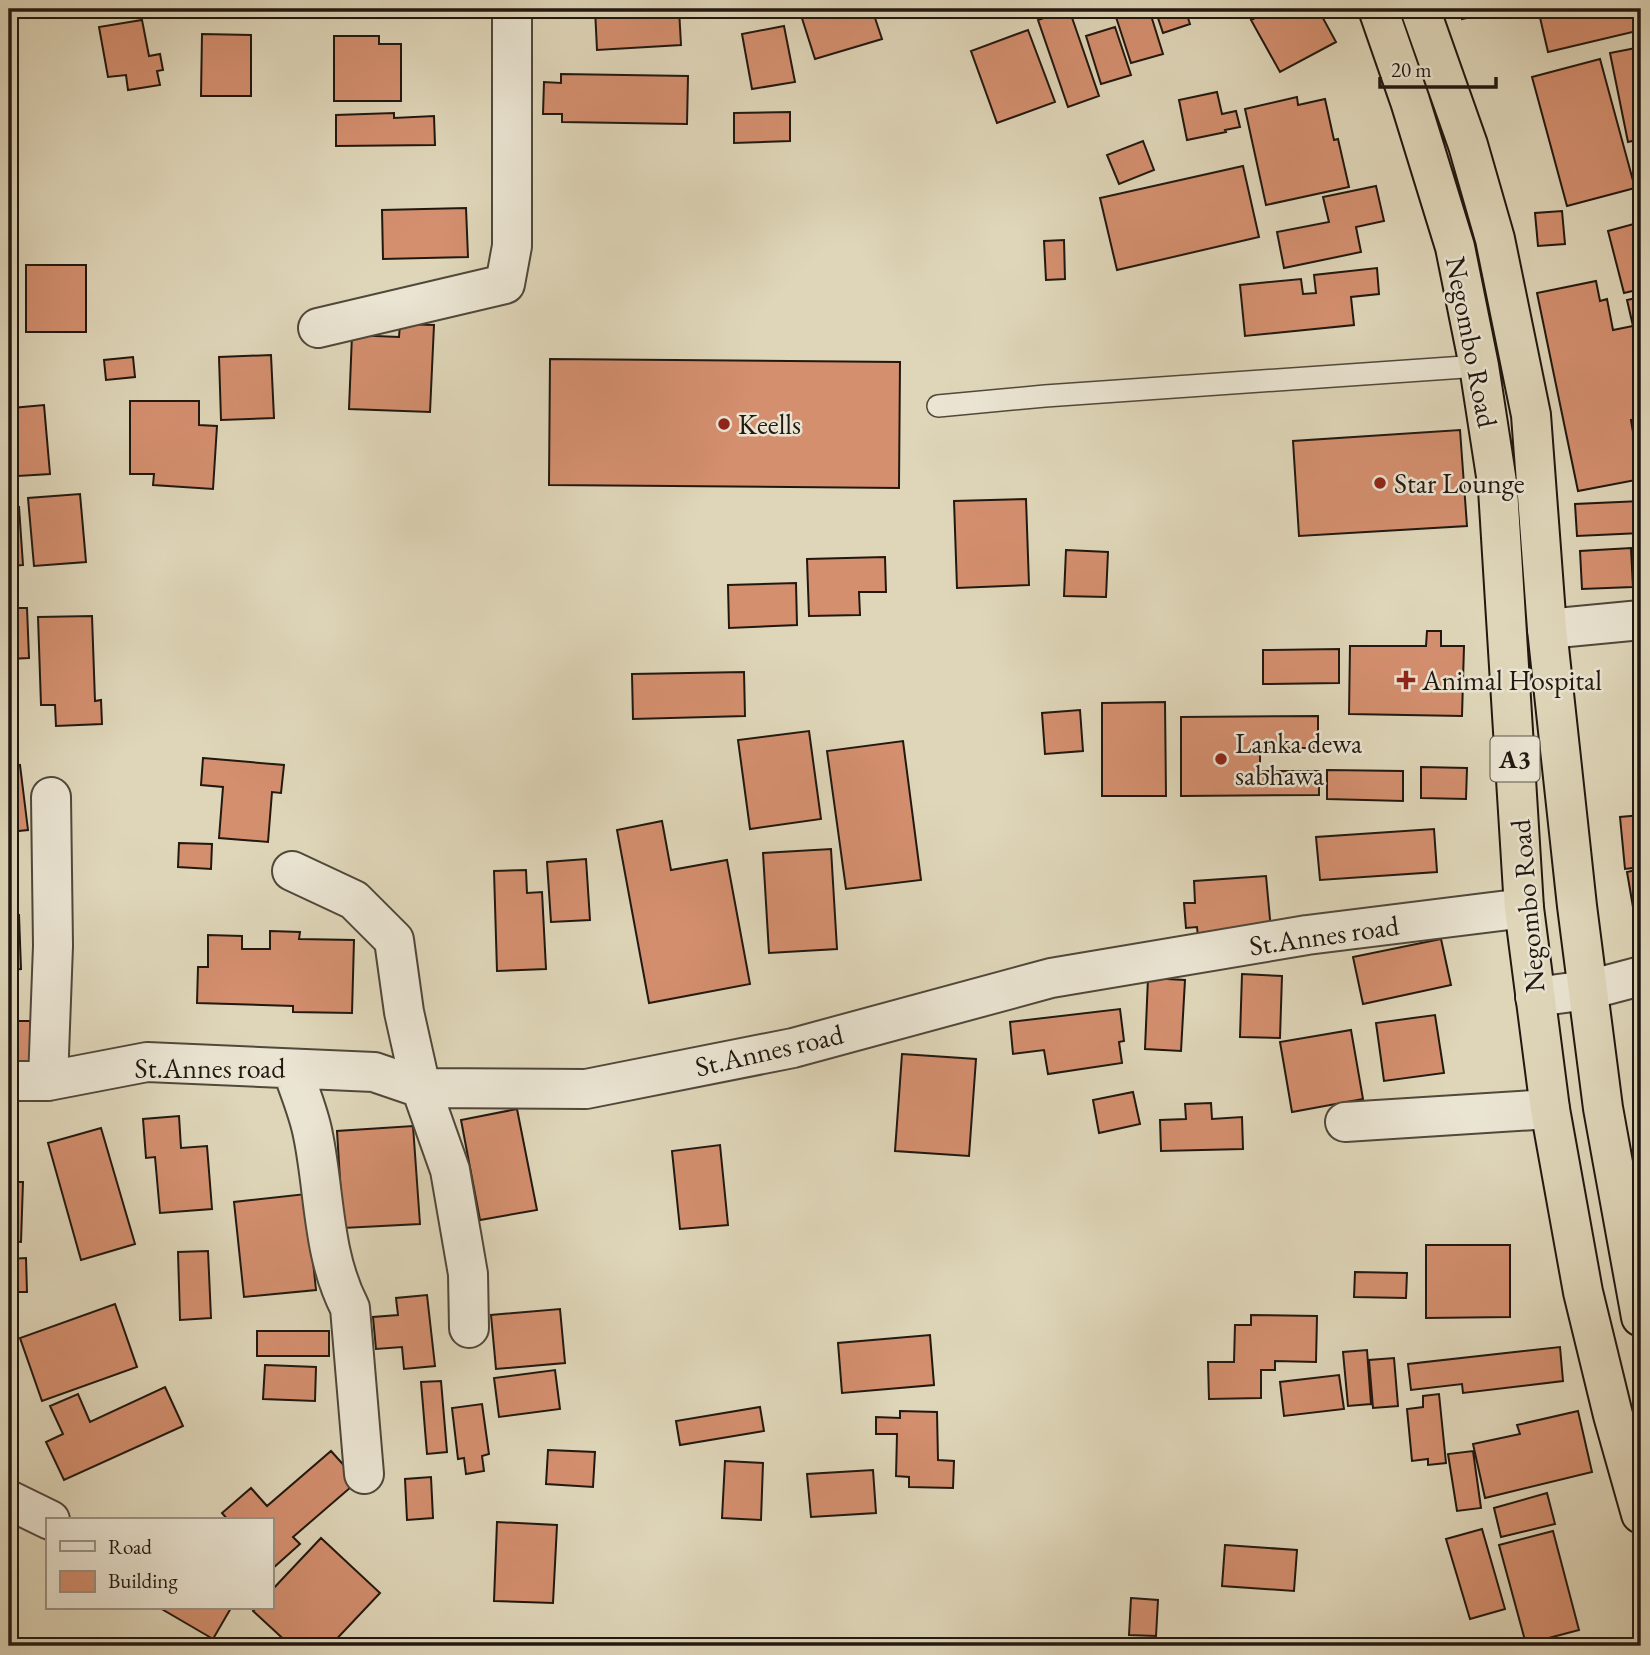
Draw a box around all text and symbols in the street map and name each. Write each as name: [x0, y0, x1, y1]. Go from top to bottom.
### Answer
scale bar: [1380, 46, 1496, 90]
text: 20 m: [1391, 56, 1432, 83]
street label: Negombo Road: [1438, 253, 1506, 431]
place label: Keells: [738, 406, 801, 442]
marker: Keells: [716, 416, 732, 432]
place label: Star Lounge: [1394, 465, 1525, 501]
marker: Star Lounge: [1372, 475, 1388, 491]
place label: Animal Hospital: [1421, 662, 1602, 698]
marker: Animal Hospital: [1396, 670, 1416, 690]
place label: Lanka dewa sabhawa: [1235, 725, 1363, 793]
road number: A3: [1490, 736, 1540, 782]
marker: Lanka dewa sabhawa: [1213, 751, 1229, 767]
street label: Negombo Road: [1501, 817, 1552, 994]
street label: St.Annes road: [1247, 907, 1402, 963]
street label: St.Annes road: [692, 1015, 847, 1084]
street label: St.Annes road: [135, 1050, 286, 1086]
legend: [46, 1518, 273, 1610]
text: Road: [108, 1533, 152, 1560]
text: Building: [108, 1567, 178, 1594]

